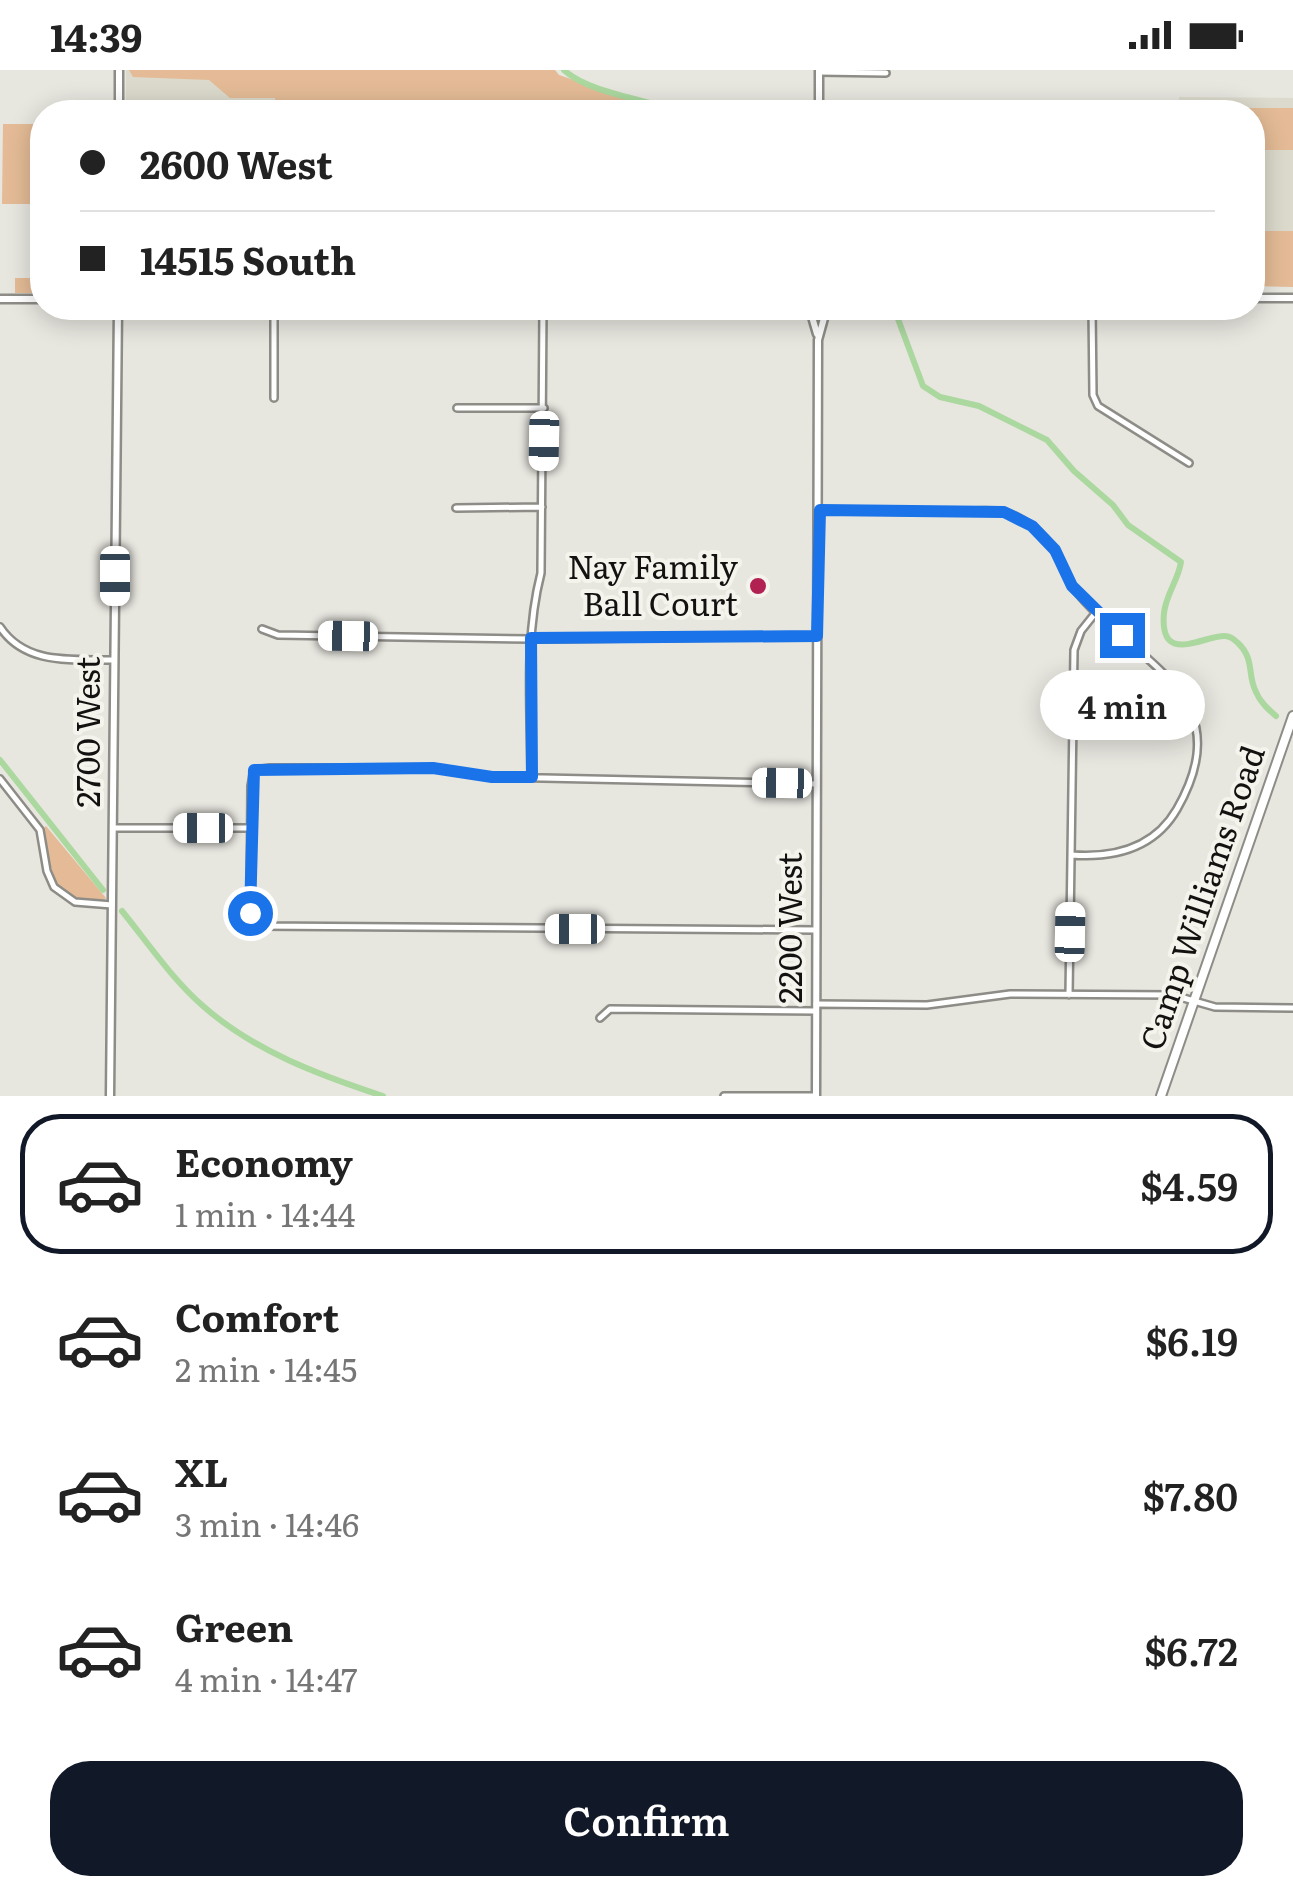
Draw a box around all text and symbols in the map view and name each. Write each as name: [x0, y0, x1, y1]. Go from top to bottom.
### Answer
text: 14:39: [50, 7, 142, 64]
text: 2600 West: [140, 134, 333, 191]
text: 14515 South: [140, 230, 356, 287]
car: [528, 411, 560, 471]
place label: Nay Family Ball Court: [567, 541, 739, 626]
car: [100, 546, 130, 606]
marker: Nay Family Ball Court: [747, 575, 769, 597]
route end: [1100, 613, 1145, 658]
car: [318, 620, 378, 652]
street label: 2700 West: [62, 657, 110, 807]
callout: 4 min: [1040, 670, 1204, 740]
text: 4 min: [1078, 681, 1167, 729]
street label: Camp Williams Road: [1126, 738, 1275, 1056]
car: [752, 767, 812, 799]
car: [173, 813, 233, 843]
street label: 2200 West: [764, 852, 812, 1004]
route start: [228, 891, 273, 936]
car: [1054, 902, 1086, 962]
car: [545, 914, 605, 944]
text: Economy: [175, 1132, 353, 1189]
icon: car: [55, 1139, 145, 1229]
text: $4.59: [1140, 1156, 1238, 1213]
text: 1 min · 14:44: [175, 1189, 355, 1237]
text: Comfort: [175, 1287, 339, 1344]
icon: car: [55, 1294, 145, 1384]
text: $6.19: [1145, 1311, 1238, 1368]
text: 2 min · 14:45: [175, 1344, 357, 1392]
text: XL: [175, 1442, 228, 1499]
icon: car: [55, 1449, 145, 1539]
text: $7.80: [1143, 1466, 1238, 1523]
text: 3 min · 14:46: [175, 1499, 359, 1547]
text: Green: [175, 1597, 293, 1654]
icon: car: [55, 1604, 145, 1694]
text: $6.72: [1144, 1621, 1238, 1678]
text: 4 min · 14:47: [175, 1654, 358, 1702]
button: Confirm: [50, 1761, 1243, 1876]

